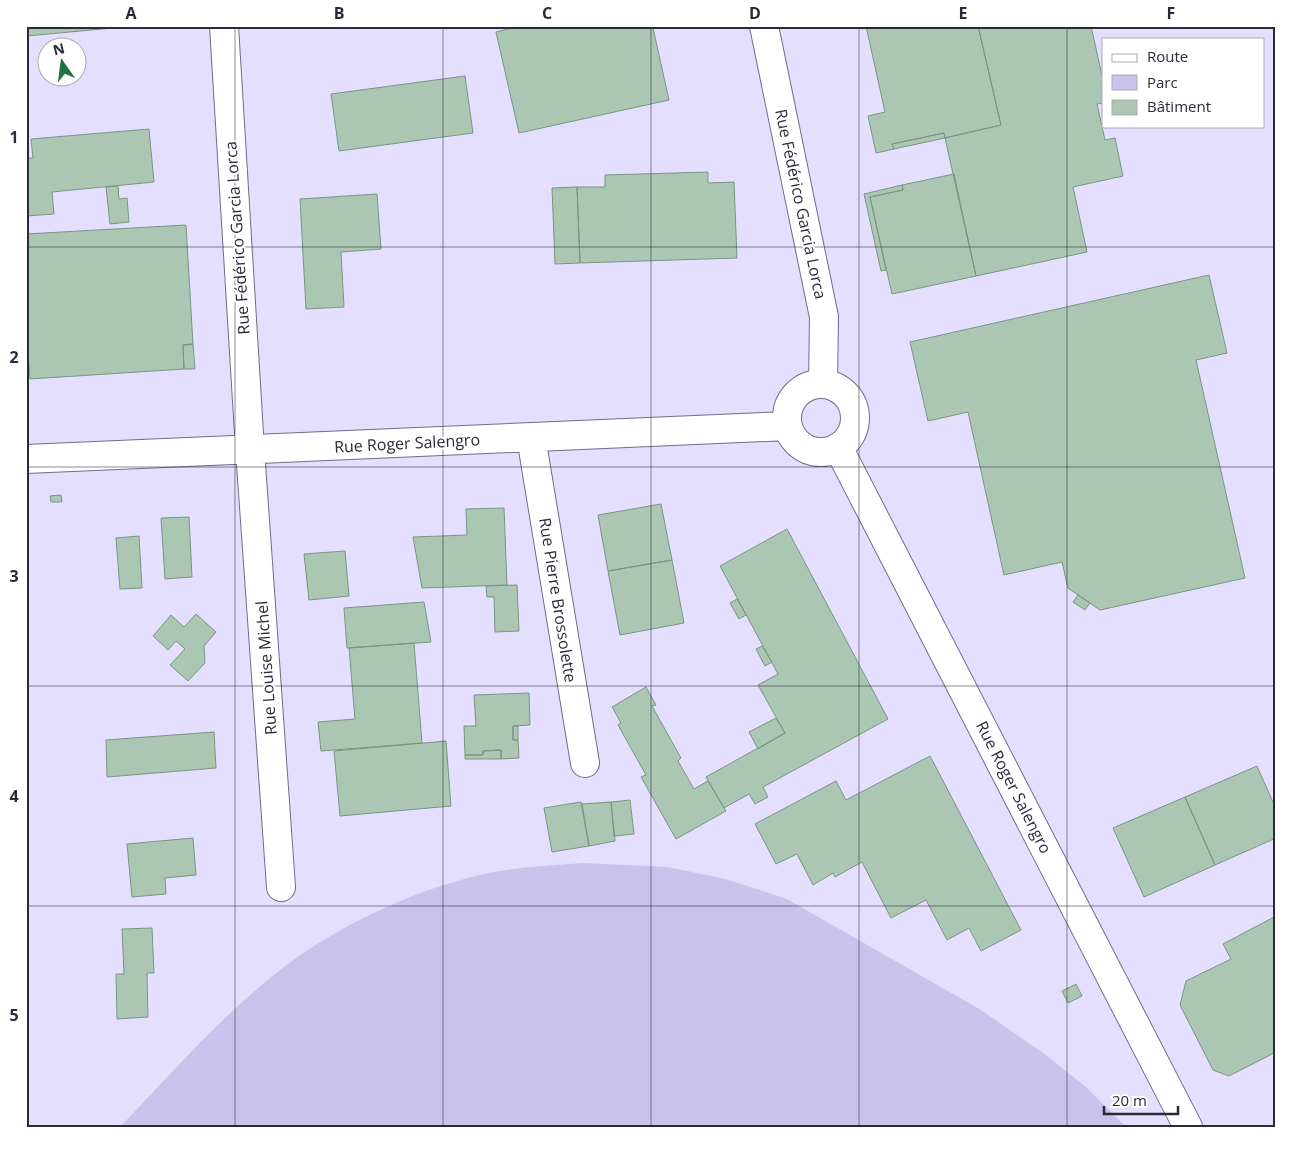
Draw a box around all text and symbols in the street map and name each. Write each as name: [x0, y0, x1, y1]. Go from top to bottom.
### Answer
text: A: [125, 2, 137, 24]
text: B: [334, 2, 344, 24]
text: C: [542, 2, 552, 24]
text: D: [749, 2, 761, 24]
text: E: [959, 2, 968, 24]
text: F: [1167, 2, 1175, 24]
north arrow: [38, 38, 88, 88]
text: N: [51, 38, 67, 59]
legend: [1102, 38, 1264, 128]
text: Route: [1147, 46, 1188, 66]
text: Parc: [1147, 72, 1178, 92]
text: Bâtiment: [1147, 96, 1211, 116]
street label: Rue Fédérico Garcia Lorca: [770, 107, 832, 301]
text: 1: [9, 126, 19, 148]
street label: Rue Fédérico Garcia Lorca: [219, 141, 255, 335]
text: 2: [9, 346, 19, 368]
street label: Rue Roger Salengro: [334, 428, 480, 458]
street label: Rue Pierre Brossolette: [534, 516, 582, 684]
text: 3: [9, 565, 19, 587]
street label: Rue Louise Michel: [250, 600, 282, 736]
street label: Rue Roger Salengro: [971, 717, 1057, 857]
text: 4: [9, 785, 19, 807]
text: 5: [9, 1004, 19, 1026]
scale bar: [1104, 1083, 1178, 1115]
text: 20 m: [1112, 1090, 1147, 1110]

